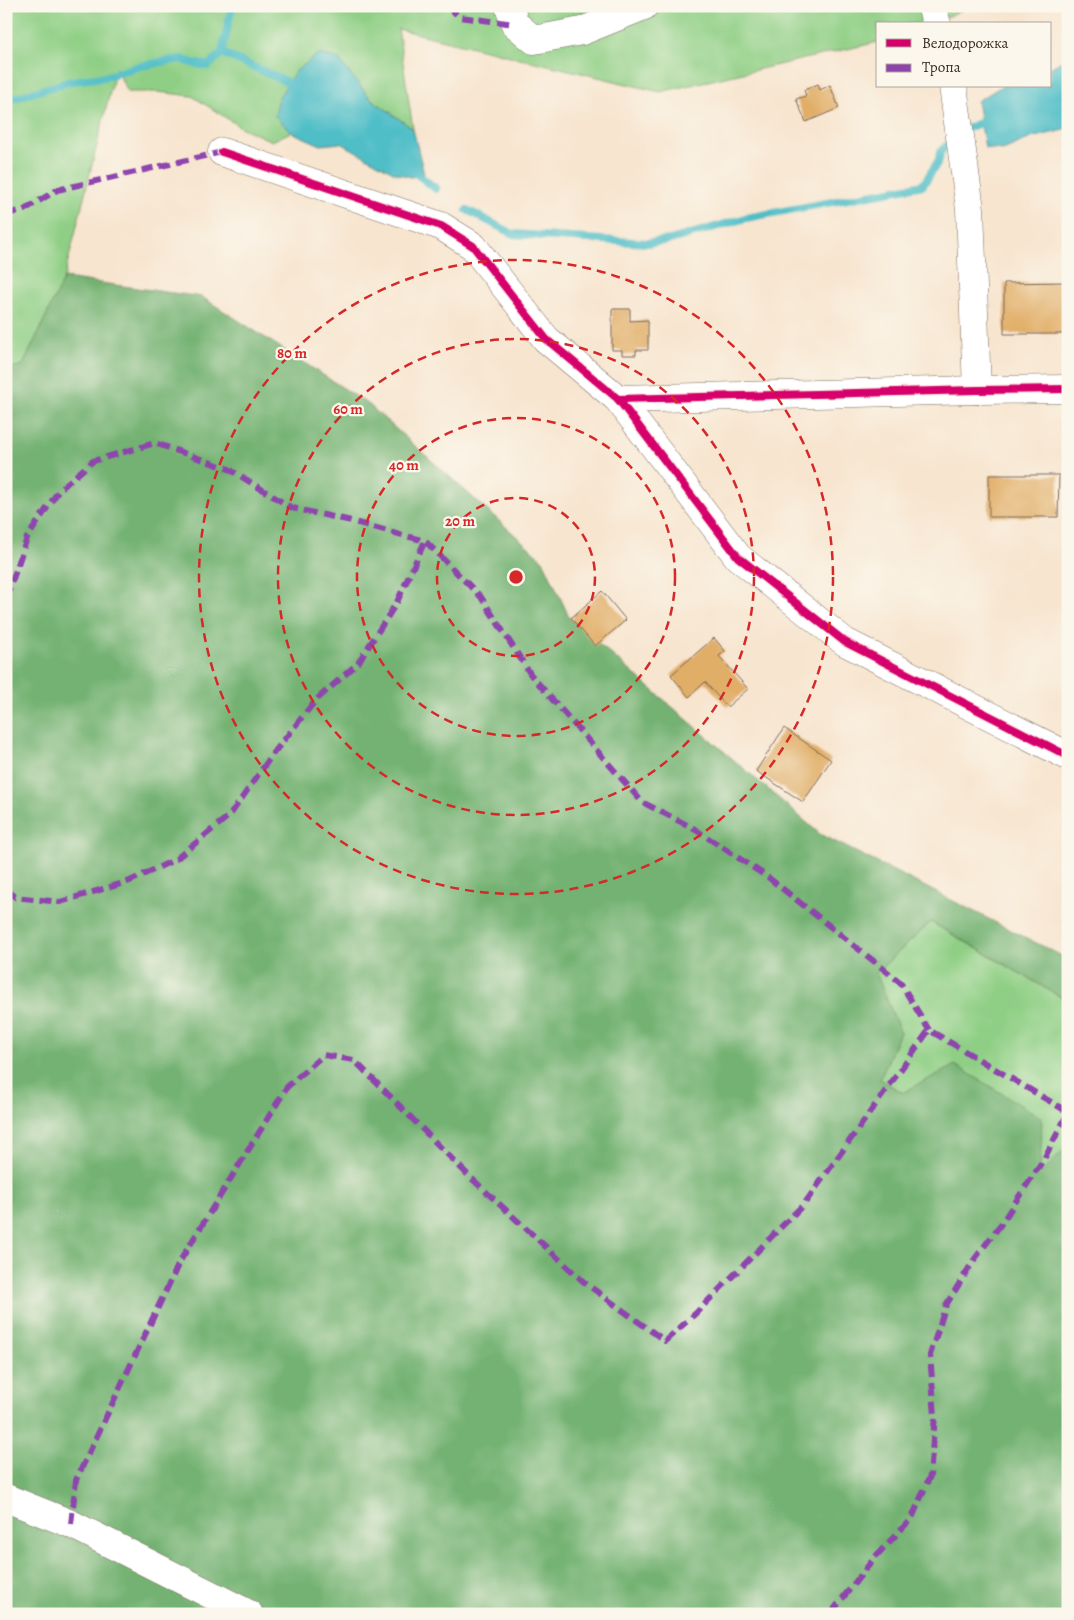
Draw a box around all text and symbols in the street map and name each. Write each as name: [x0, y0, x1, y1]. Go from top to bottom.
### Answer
legend: [876, 22, 1052, 88]
text: Велодорожка: [922, 33, 1009, 53]
text: Тропа: [922, 57, 961, 77]
text: 80 m: [277, 343, 307, 363]
text: 60 m: [333, 399, 363, 419]
text: 40 m: [389, 455, 419, 475]
text: 20 m: [445, 511, 475, 531]
centre of rings: [507, 568, 525, 586]

